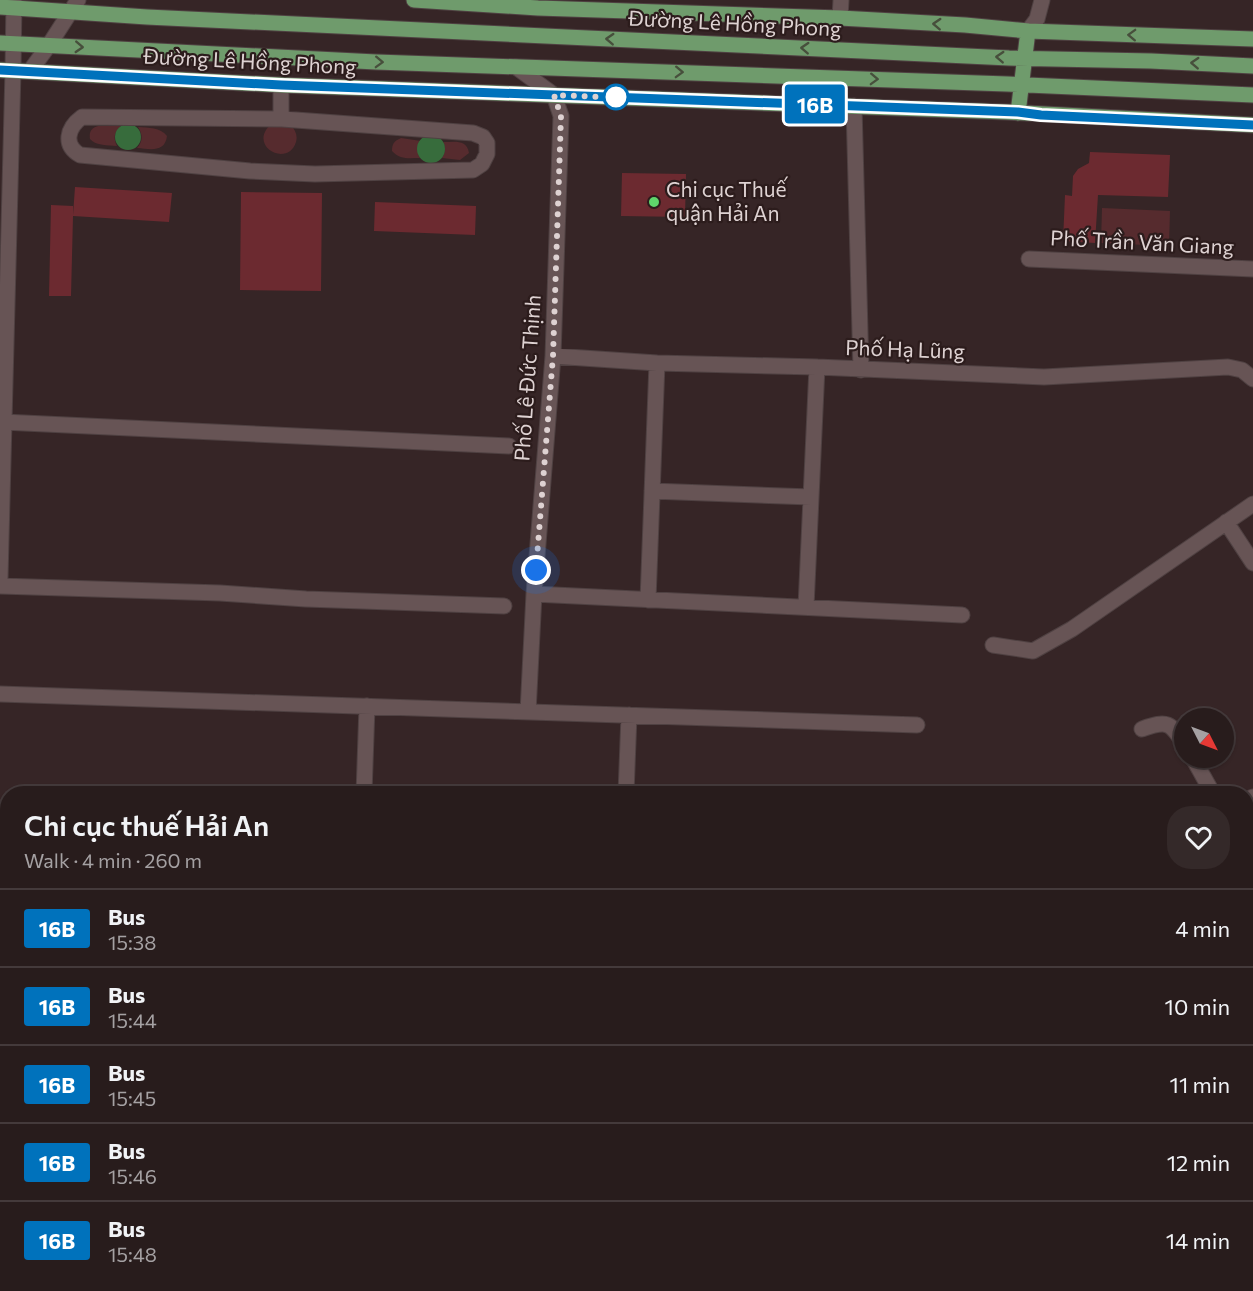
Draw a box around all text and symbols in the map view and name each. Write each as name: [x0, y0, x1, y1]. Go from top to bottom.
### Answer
street label: Đường Lê Hồng Phong: [627, 4, 842, 41]
one-way arrow: [932, 17, 941, 30]
one-way arrow: [1127, 28, 1136, 41]
one-way arrow: [606, 32, 615, 45]
one-way arrow: [75, 40, 84, 53]
one-way arrow: [800, 41, 809, 54]
street label: Đường Lê Hồng Phong: [142, 42, 357, 79]
one-way arrow: [995, 51, 1004, 64]
one-way arrow: [375, 55, 384, 68]
one-way arrow: [1190, 57, 1199, 69]
one-way arrow: [674, 66, 683, 79]
one-way arrow: [869, 73, 878, 86]
unlabelled marker: [603, 84, 629, 110]
line badge: 16B: [780, 84, 850, 124]
text: 16B: [797, 92, 833, 117]
place label: Chi cục Thuế quận Hải An: [666, 176, 789, 225]
marker: Chi cục Thuế quận Hải An: [647, 195, 661, 209]
street label: Phố Trần Văn Giang: [1050, 224, 1235, 259]
street label: Phố Lê Đức Thịnh: [508, 294, 545, 462]
street label: Phố Hạ Lũng: [845, 334, 965, 363]
your location: [521, 555, 551, 585]
north arrow: [1174, 708, 1234, 768]
map controls: [1174, 708, 1234, 768]
button: heart: [1167, 806, 1230, 869]
text: Chi cục thuế Hải An: [24, 808, 269, 842]
text: Walk · 4 min · 260 m: [24, 848, 202, 872]
text: Bus: [108, 903, 145, 930]
text: 4 min: [1175, 915, 1230, 942]
text: 16B: [39, 916, 75, 941]
text: 15:38: [108, 930, 156, 954]
text: Bus: [108, 981, 145, 1008]
text: 10 min: [1165, 993, 1230, 1020]
text: 16B: [39, 994, 75, 1019]
text: 15:44: [108, 1008, 157, 1032]
text: Bus: [108, 1059, 145, 1086]
text: 11 min: [1170, 1071, 1230, 1098]
text: 16B: [39, 1072, 75, 1097]
text: 15:45: [108, 1086, 156, 1110]
text: Bus: [108, 1137, 145, 1164]
text: 12 min: [1167, 1149, 1230, 1176]
text: 16B: [39, 1150, 75, 1175]
text: 15:46: [108, 1164, 157, 1188]
text: Bus: [108, 1215, 145, 1242]
text: 14 min: [1166, 1227, 1230, 1254]
text: 16B: [39, 1228, 75, 1253]
text: 15:48: [108, 1242, 157, 1266]

